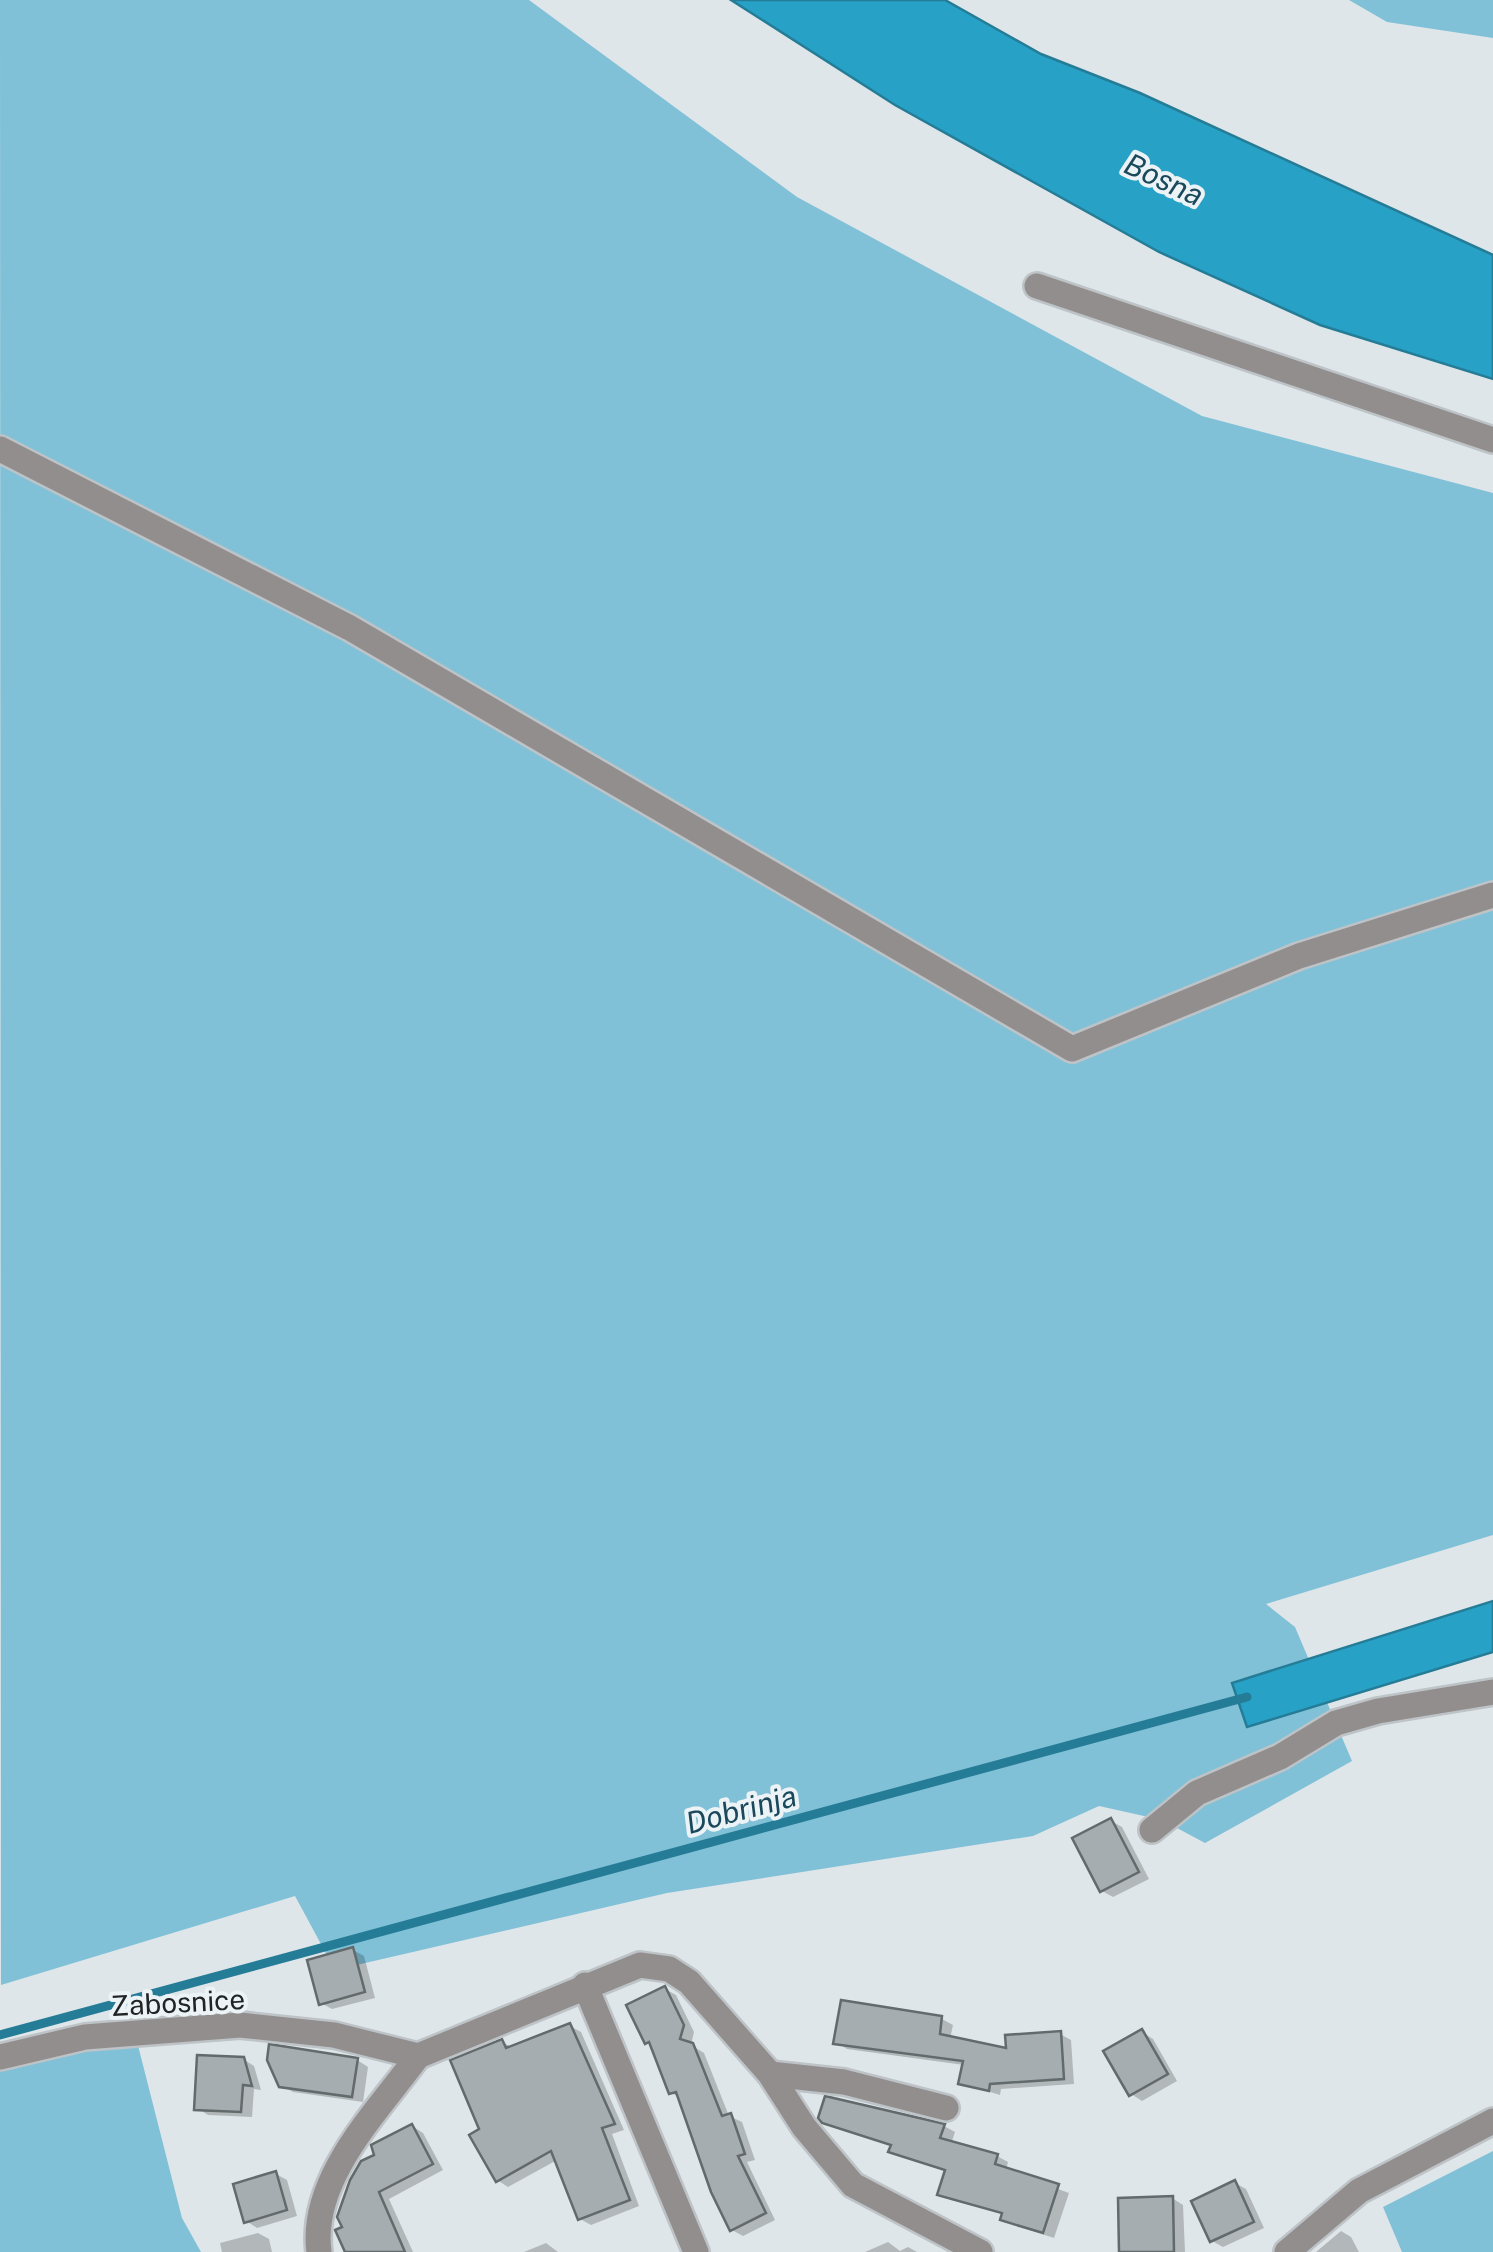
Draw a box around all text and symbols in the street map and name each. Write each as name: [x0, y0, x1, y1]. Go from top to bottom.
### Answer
water label: Bosna: [1119, 145, 1209, 213]
water label: Dobrinja: [682, 1777, 800, 1841]
street label: Zabosnice: [110, 1982, 246, 2022]

